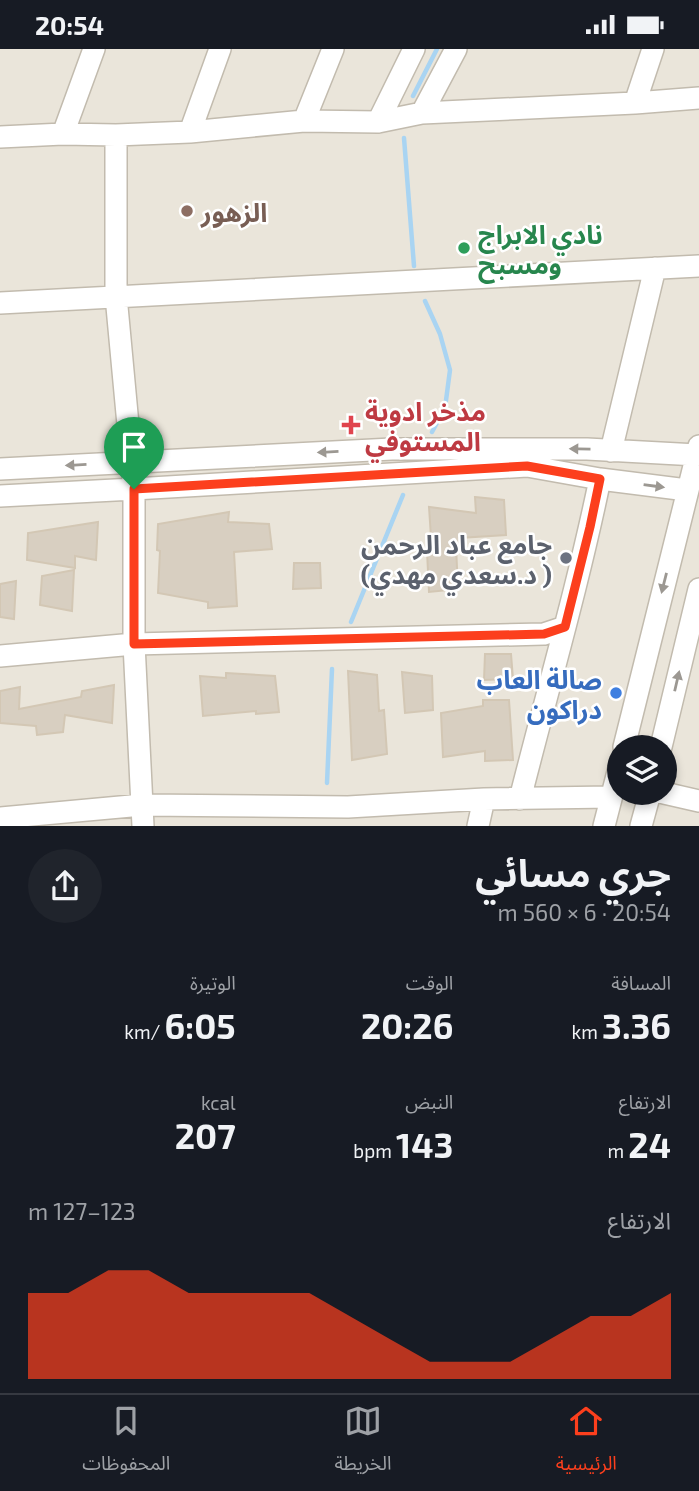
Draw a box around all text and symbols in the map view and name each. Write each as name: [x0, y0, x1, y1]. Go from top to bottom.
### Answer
text: 20:54: [35, 9, 104, 40]
place label: الزهور: [200, 196, 267, 228]
marker: الزهور: [179, 203, 195, 219]
place label: نادي الابراج ومسبح: [478, 218, 603, 284]
marker: نادي الابراج ومسبح: [456, 240, 472, 256]
place label: مذخر ادویة المستوفي: [365, 395, 486, 463]
pin: [104, 417, 164, 489]
marker: مذخر ادویة المستوفي: [343, 417, 359, 433]
icon: arrive: [115, 428, 153, 466]
one-way arrow: [568, 443, 590, 455]
one-way arrow: [316, 447, 338, 458]
one-way arrow: [65, 460, 87, 471]
one-way arrow: [643, 481, 665, 492]
place label: جامع عباد الرحمن (د.سعدي مهدي ): [361, 528, 552, 596]
marker: جامع عباد الرحمن (د.سعدي مهدي ): [558, 550, 574, 566]
one-way arrow: [658, 572, 669, 594]
place label: صالة العاب دراكون: [477, 663, 602, 725]
one-way arrow: [672, 670, 683, 692]
marker: صالة العاب دراكون: [608, 685, 624, 701]
map controls: [607, 735, 677, 805]
button: layers: [607, 735, 677, 805]
button: share: [28, 849, 102, 923]
text: جري مسائي: [475, 849, 671, 895]
text: 20:54 · 6 × 560 m: [497, 898, 671, 926]
text: الوتيرة: [190, 971, 236, 994]
text: الوقت: [406, 971, 453, 994]
text: المسافة: [611, 971, 671, 994]
text: 6:05: [165, 1004, 236, 1046]
text: 20:26: [361, 1004, 453, 1046]
text: 3.36: [602, 1004, 671, 1046]
text: /km: [124, 1020, 165, 1043]
text: km: [572, 1020, 602, 1043]
text: النبض: [405, 1090, 453, 1113]
text: الارتفاع: [619, 1090, 671, 1113]
text: kcal: [201, 1091, 236, 1114]
text: 207: [175, 1114, 236, 1156]
text: 143: [396, 1123, 453, 1165]
text: 24: [628, 1123, 671, 1165]
text: bpm: [353, 1139, 396, 1162]
text: m: [607, 1139, 628, 1162]
text: 123–127 m: [28, 1197, 136, 1225]
text: الارتفاع: [608, 1206, 671, 1234]
tab: المحفوظات: [82, 1402, 170, 1484]
tab: الخريطة: [335, 1402, 392, 1484]
tab: الرئيسية: [556, 1402, 617, 1484]

